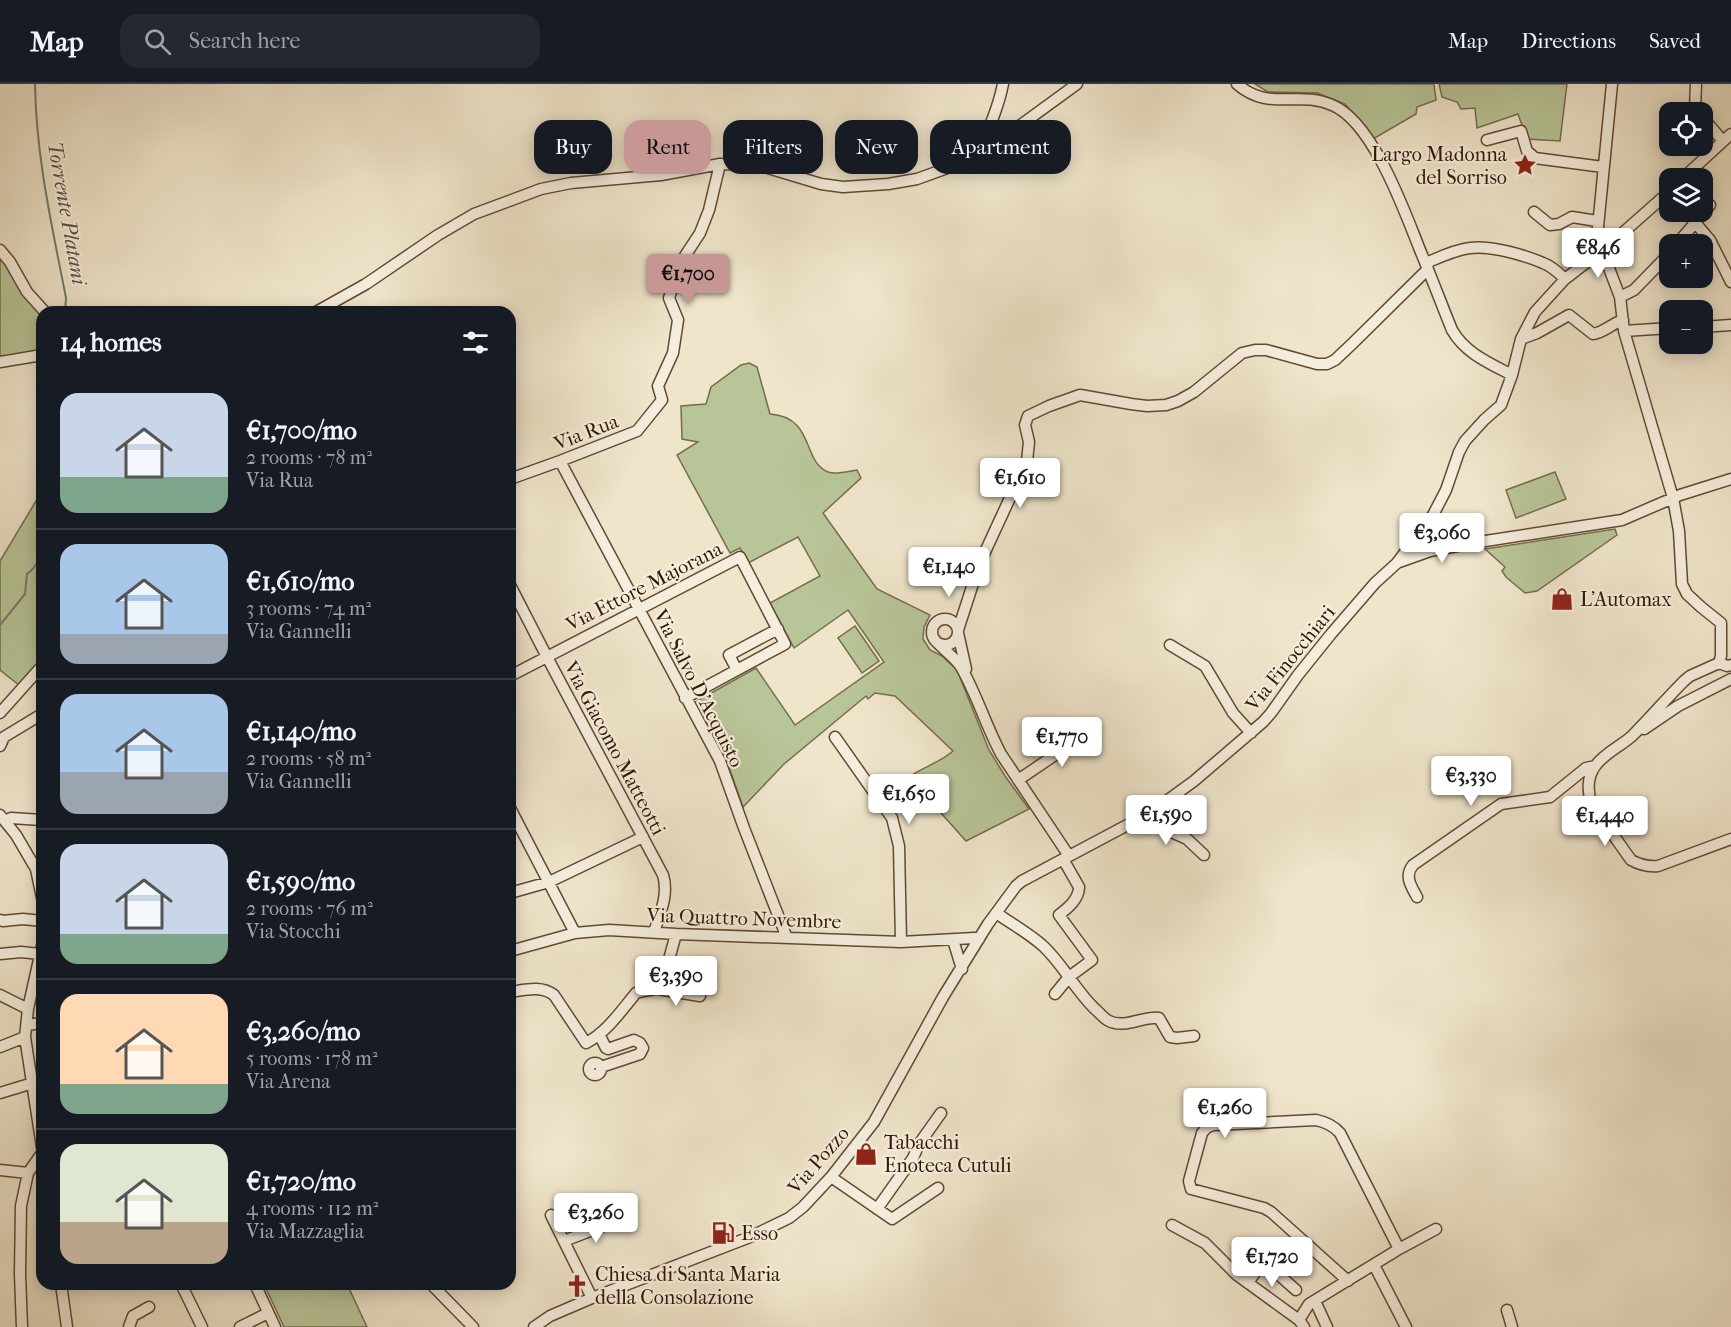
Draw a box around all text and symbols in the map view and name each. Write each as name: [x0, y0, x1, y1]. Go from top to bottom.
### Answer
search box: [120, 14, 540, 68]
text: Map: [30, 25, 84, 58]
icon: search: [141, 25, 174, 58]
text: Search here: [189, 28, 300, 54]
text: Map: [1448, 29, 1488, 53]
text: Directions: [1521, 29, 1616, 53]
text: Saved: [1649, 29, 1701, 53]
map controls: [1659, 102, 1713, 354]
button: locate: [1659, 102, 1713, 156]
chip: Buy: [534, 120, 612, 174]
chip: Rent: [624, 120, 711, 174]
chip: Filters: [723, 120, 823, 174]
chip: New: [835, 120, 918, 174]
chip: Apartment: [930, 120, 1071, 174]
water label: Torrente Platani: [43, 140, 92, 288]
place label: Largo Madonna del Sorriso: [1371, 143, 1508, 189]
place icon: Largo Madonna del Sorriso: [1512, 152, 1538, 178]
button: layers: [1659, 168, 1713, 222]
pin: €846: [1562, 228, 1634, 279]
button: +: [1659, 234, 1713, 288]
text: €846: [1576, 236, 1620, 259]
pin: €1,700: [639, 254, 737, 305]
text: €1,700: [661, 262, 715, 285]
button: −: [1659, 300, 1713, 354]
icon: filters: [459, 326, 492, 359]
text: 14 homes: [60, 327, 162, 358]
street label: Via Rua: [550, 409, 622, 456]
text: €1,700/mo: [246, 415, 357, 446]
icon: home: [108, 417, 180, 489]
text: 2 rooms · 78 m²: [246, 446, 372, 469]
pin: €1,610: [971, 458, 1069, 509]
text: €1,610: [994, 466, 1046, 489]
text: Via Rua: [246, 469, 313, 492]
pin: €3,060: [1393, 513, 1491, 564]
text: €3,060: [1413, 521, 1471, 544]
street label: Via Ettore Majorana: [561, 537, 727, 636]
pin: €1,140: [900, 547, 998, 598]
text: €1,140: [922, 555, 976, 578]
text: €1,610/mo: [246, 566, 354, 597]
icon: home: [108, 568, 180, 640]
shop icon: L'Automax: [1549, 586, 1575, 612]
place label: L'Automax: [1580, 588, 1672, 611]
text: 3 rooms · 74 m²: [246, 597, 371, 620]
street label: Via Finocchiari: [1240, 601, 1340, 716]
street label: Via Salvo D'Acquisto: [648, 605, 748, 771]
text: Via Gannelli: [246, 620, 352, 643]
street label: Via Giacomo Matteotti: [559, 657, 670, 839]
text: €1,140/mo: [246, 716, 356, 747]
pin: €1,770: [1013, 717, 1111, 768]
icon: home: [108, 718, 180, 790]
text: €1,770: [1036, 725, 1088, 748]
text: 2 rooms · 58 m²: [246, 747, 371, 770]
pin: €3,330: [1422, 756, 1520, 807]
text: €3,330: [1445, 764, 1497, 787]
text: Via Gannelli: [246, 770, 352, 793]
pin: €1,650: [860, 774, 958, 825]
text: €1,650: [882, 782, 936, 805]
pin: €1,590: [1117, 795, 1215, 846]
pin: €1,440: [1556, 796, 1654, 847]
text: €1,590: [1140, 803, 1192, 826]
text: €1,440: [1576, 804, 1634, 827]
text: €1,590/mo: [246, 866, 355, 897]
icon: home: [108, 868, 180, 940]
text: 2 rooms · 76 m²: [246, 897, 373, 920]
street label: Via Quattro Novembre: [645, 904, 842, 933]
text: Via Stocchi: [246, 920, 341, 943]
pin: €3,390: [627, 956, 725, 1007]
text: €3,390: [649, 964, 703, 987]
text: €3,260/mo: [246, 1016, 360, 1047]
icon: home: [108, 1018, 180, 1090]
text: 5 rooms · 178 m²: [246, 1047, 378, 1070]
text: Via Arena: [246, 1070, 331, 1093]
pin: €1,260: [1176, 1088, 1274, 1139]
text: €1,260: [1197, 1096, 1253, 1119]
street label: Via Pozzo: [782, 1122, 854, 1200]
place label: Tabacchi Enoteca Cutuli: [884, 1131, 1012, 1177]
shop icon: Tabacchi Enoteca Cutuli: [853, 1141, 879, 1167]
text: €1,720/mo: [246, 1166, 356, 1197]
icon: home: [108, 1168, 180, 1240]
pin: €3,260: [547, 1193, 645, 1244]
text: 4 rooms · 112 m²: [246, 1197, 378, 1220]
text: €3,260: [568, 1201, 624, 1224]
text: Via Mazzaglia: [246, 1220, 364, 1243]
fuel station icon: Esso: [710, 1220, 736, 1246]
place label: Esso: [741, 1222, 778, 1245]
pin: €1,720: [1223, 1237, 1321, 1288]
text: €1,720: [1246, 1245, 1298, 1268]
place label: Chiesa di Santa Maria della Consolazione: [595, 1263, 781, 1309]
church icon: Chiesa di Santa Maria della Consolazione: [564, 1273, 590, 1299]

